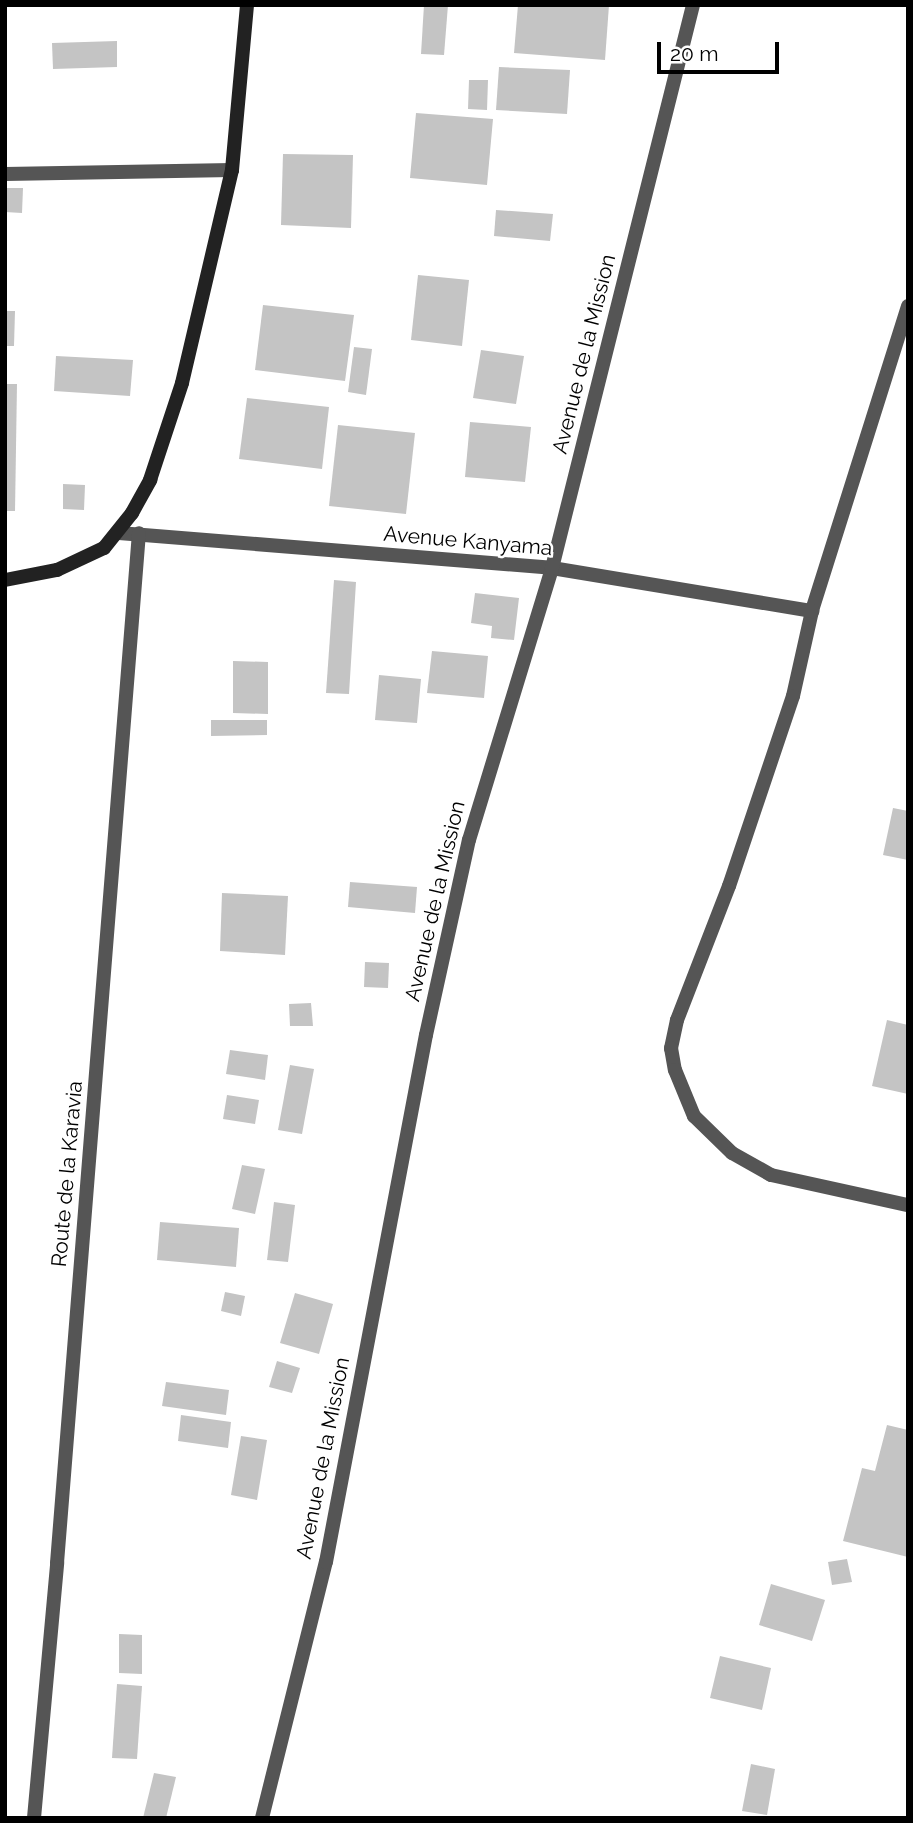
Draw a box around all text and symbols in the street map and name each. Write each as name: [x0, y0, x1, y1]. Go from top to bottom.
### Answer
scale bar: [661, 28, 783, 72]
text: 20 m: [670, 41, 718, 66]
street label: Avenue de la Mission: [547, 252, 621, 456]
street label: Avenue Kanyama: [383, 521, 553, 561]
street label: Avenue de la Mission: [400, 798, 470, 1004]
street label: Route de la Karavia: [46, 1080, 88, 1268]
street label: Avenue de la Mission: [291, 1355, 355, 1561]

